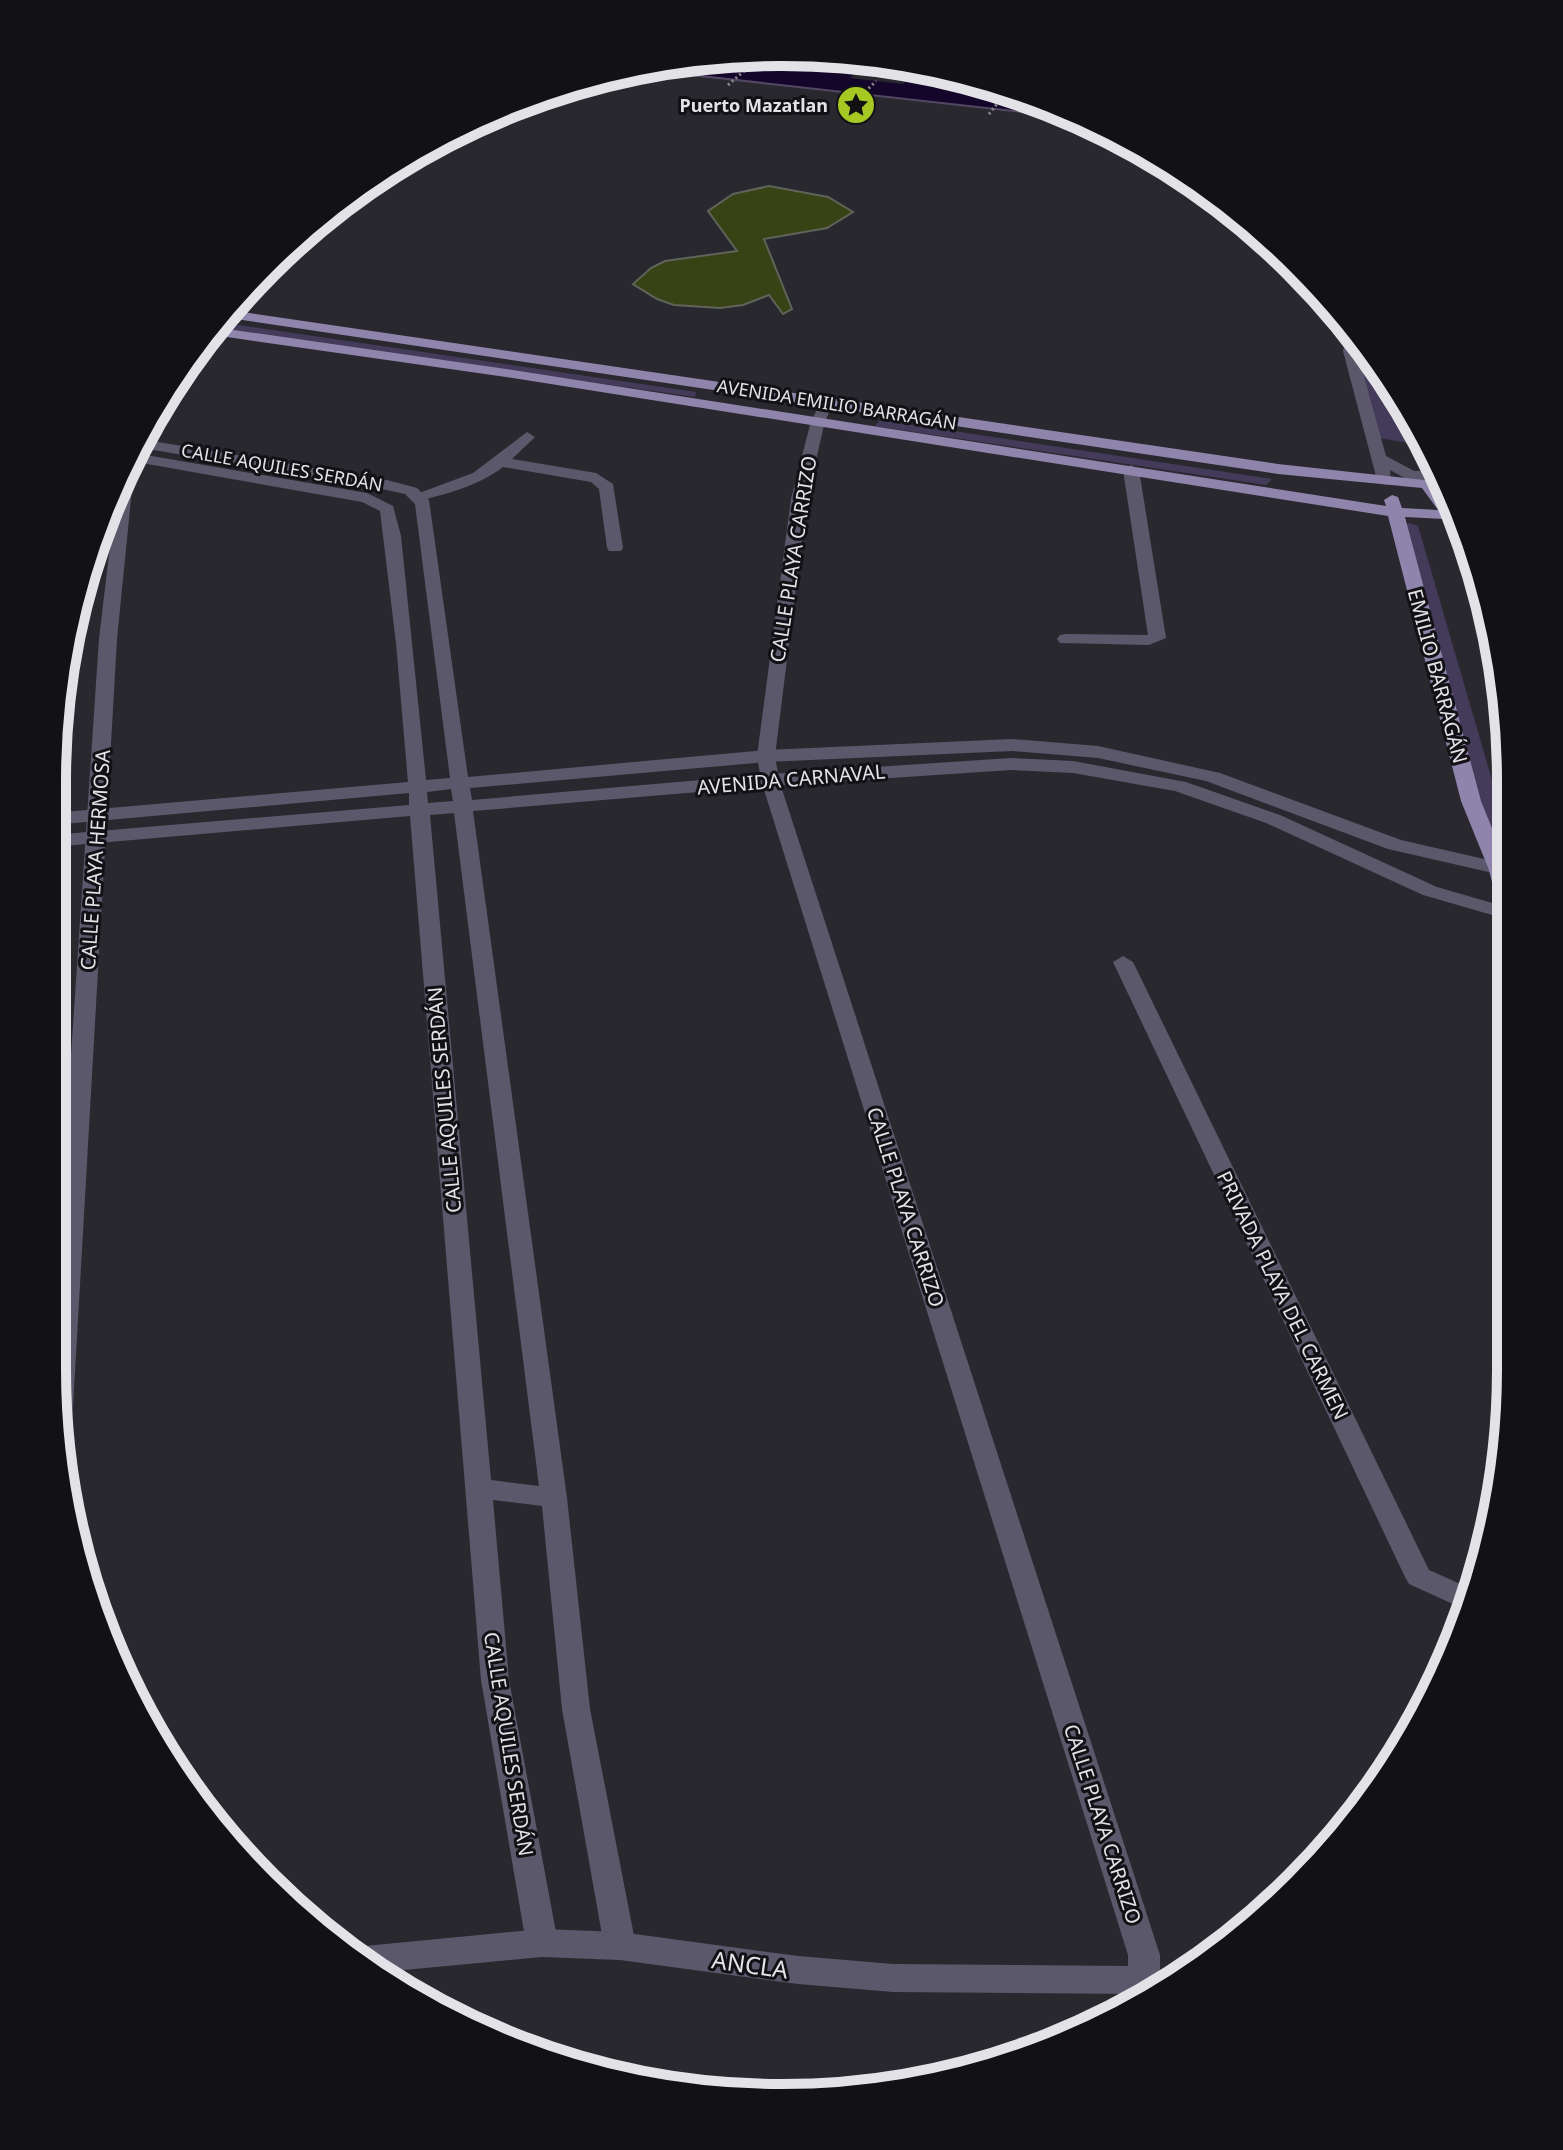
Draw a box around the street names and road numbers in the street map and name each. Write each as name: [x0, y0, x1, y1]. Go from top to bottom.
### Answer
street label: AVENIDA EMILIO BARRAGÁN: [716, 373, 958, 435]
street label: CALLE AQUILES SERDÁN: [179, 437, 385, 497]
street label: CALLE PLAYA CARRIZO: [763, 454, 823, 664]
street label: EMILIO BARRAGÁN: [1402, 586, 1474, 766]
street label: CALLE PLAYA HERMOSA: [74, 749, 116, 971]
street label: AVENIDA CARNAVAL: [696, 757, 886, 801]
street label: CALLE AQUILES SERDÁN: [421, 986, 467, 1214]
street label: CALLE PLAYA CARRIZO: [861, 1103, 951, 1311]
street label: PRIVADA PLAYA DEL CARMEN: [1211, 1166, 1355, 1424]
street label: CALLE AQUILES SERDÁN: [478, 1630, 540, 1858]
street label: CALLE PLAYA CARRIZO: [1058, 1720, 1148, 1928]
street label: ANCLA: [710, 1942, 791, 1986]

